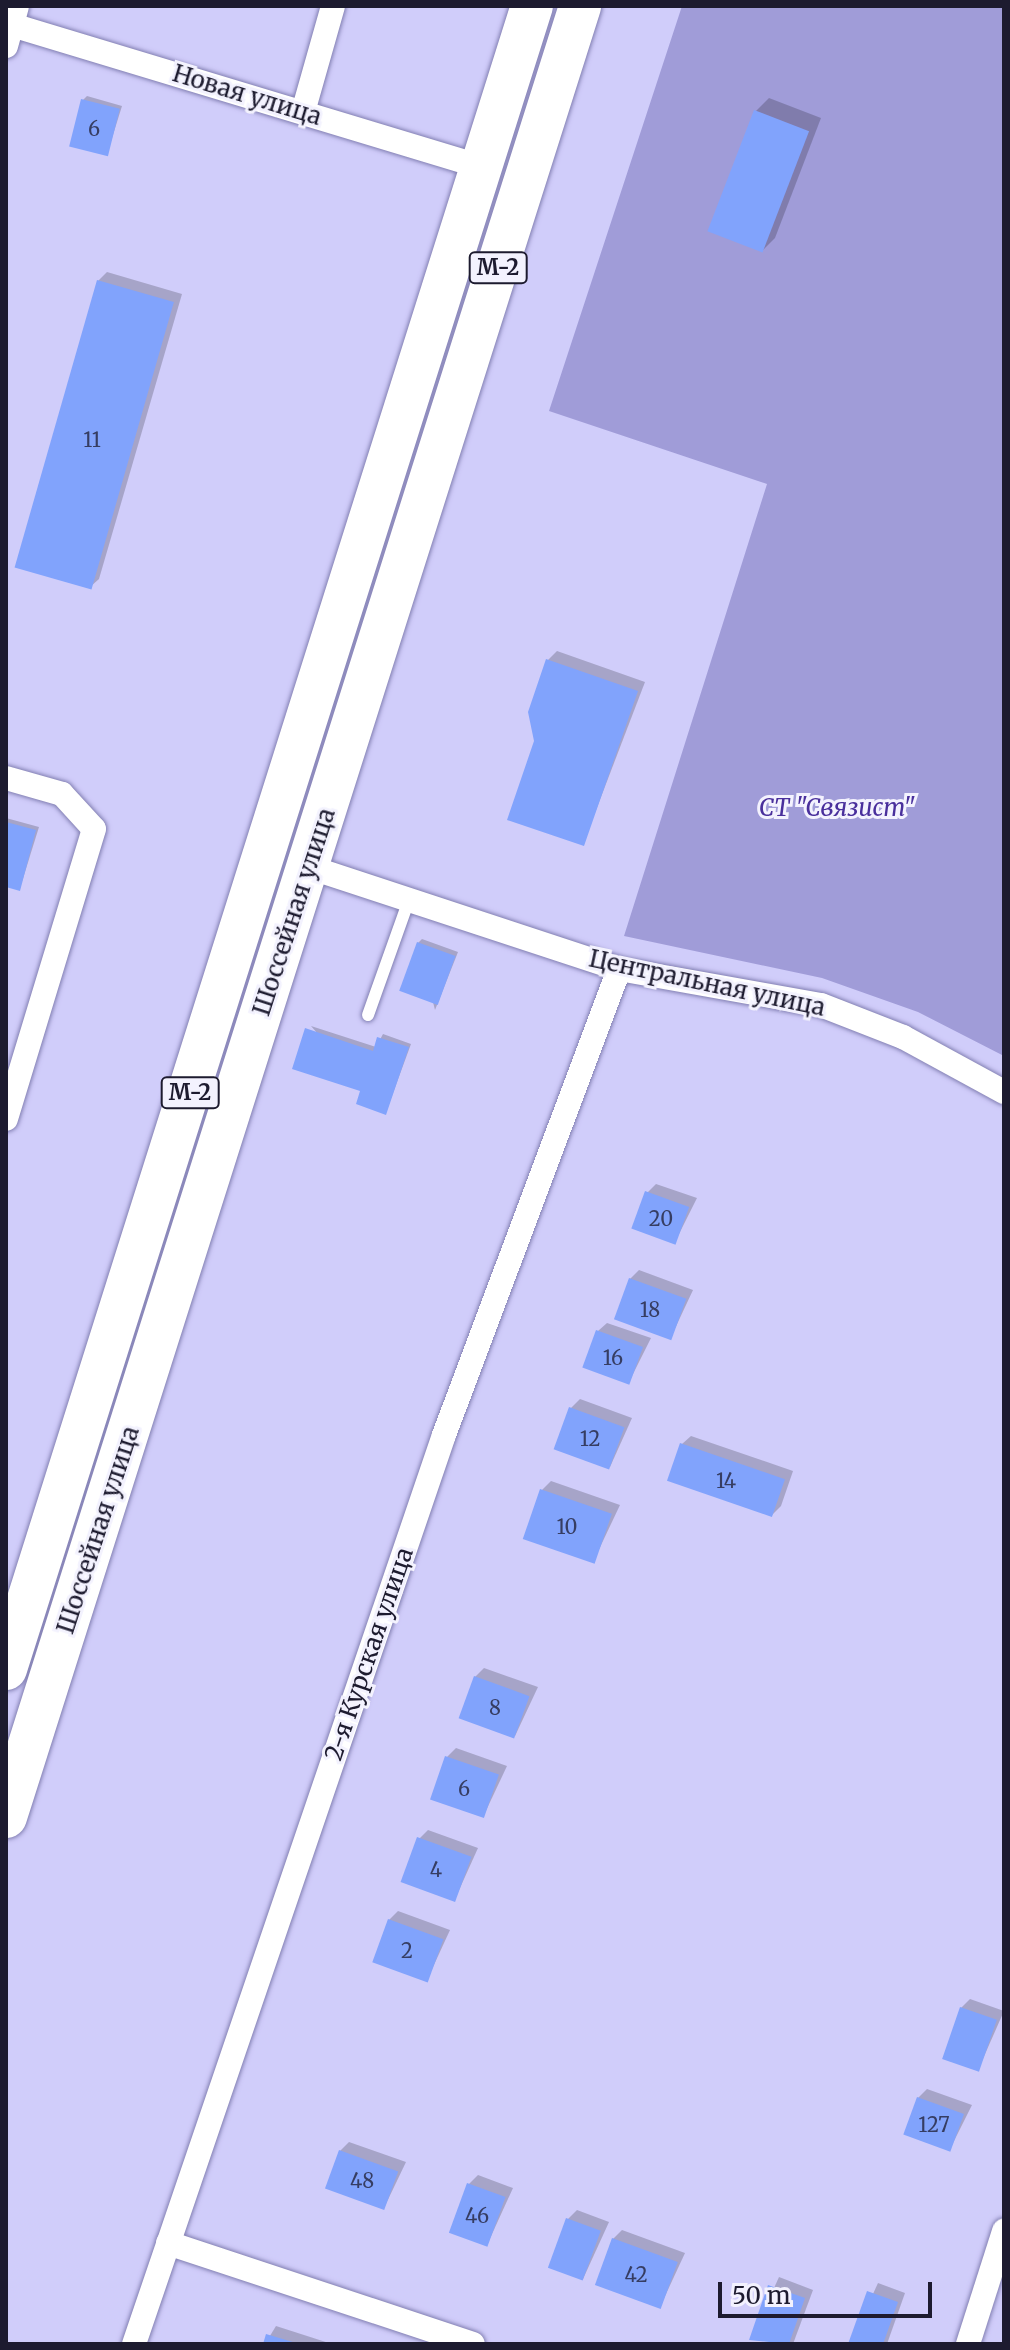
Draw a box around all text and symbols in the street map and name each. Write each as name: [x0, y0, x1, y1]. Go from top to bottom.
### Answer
street label: Новая улица: [169, 59, 325, 131]
house number: 6: [88, 116, 100, 140]
road number: М-2: [468, 250, 528, 286]
house number: 11: [83, 427, 101, 451]
park label: СТ "Связист": [759, 794, 915, 822]
street label: Шоссейная улица: [247, 804, 341, 1020]
street label: Центральная улица: [586, 944, 828, 1022]
road number: М-2: [160, 1075, 220, 1111]
house number: 20: [649, 1206, 673, 1230]
house number: 18: [640, 1297, 660, 1321]
house number: 16: [603, 1345, 623, 1369]
street label: Шоссейная улица: [51, 1422, 145, 1638]
house number: 12: [580, 1426, 600, 1450]
house number: 14: [716, 1468, 736, 1492]
house number: 10: [556, 1514, 578, 1538]
street label: 2-я Курская улица: [319, 1544, 419, 1764]
house number: 8: [489, 1695, 501, 1719]
house number: 6: [458, 1776, 470, 1800]
house number: 4: [430, 1857, 442, 1881]
house number: 2: [401, 1938, 413, 1962]
house number: 127: [918, 2112, 950, 2136]
house number: 48: [350, 2168, 374, 2192]
house number: 46: [465, 2203, 489, 2227]
house number: 42: [624, 2262, 648, 2286]
scale bar: [722, 2266, 936, 2316]
text: 50 m: [732, 2280, 791, 2311]

